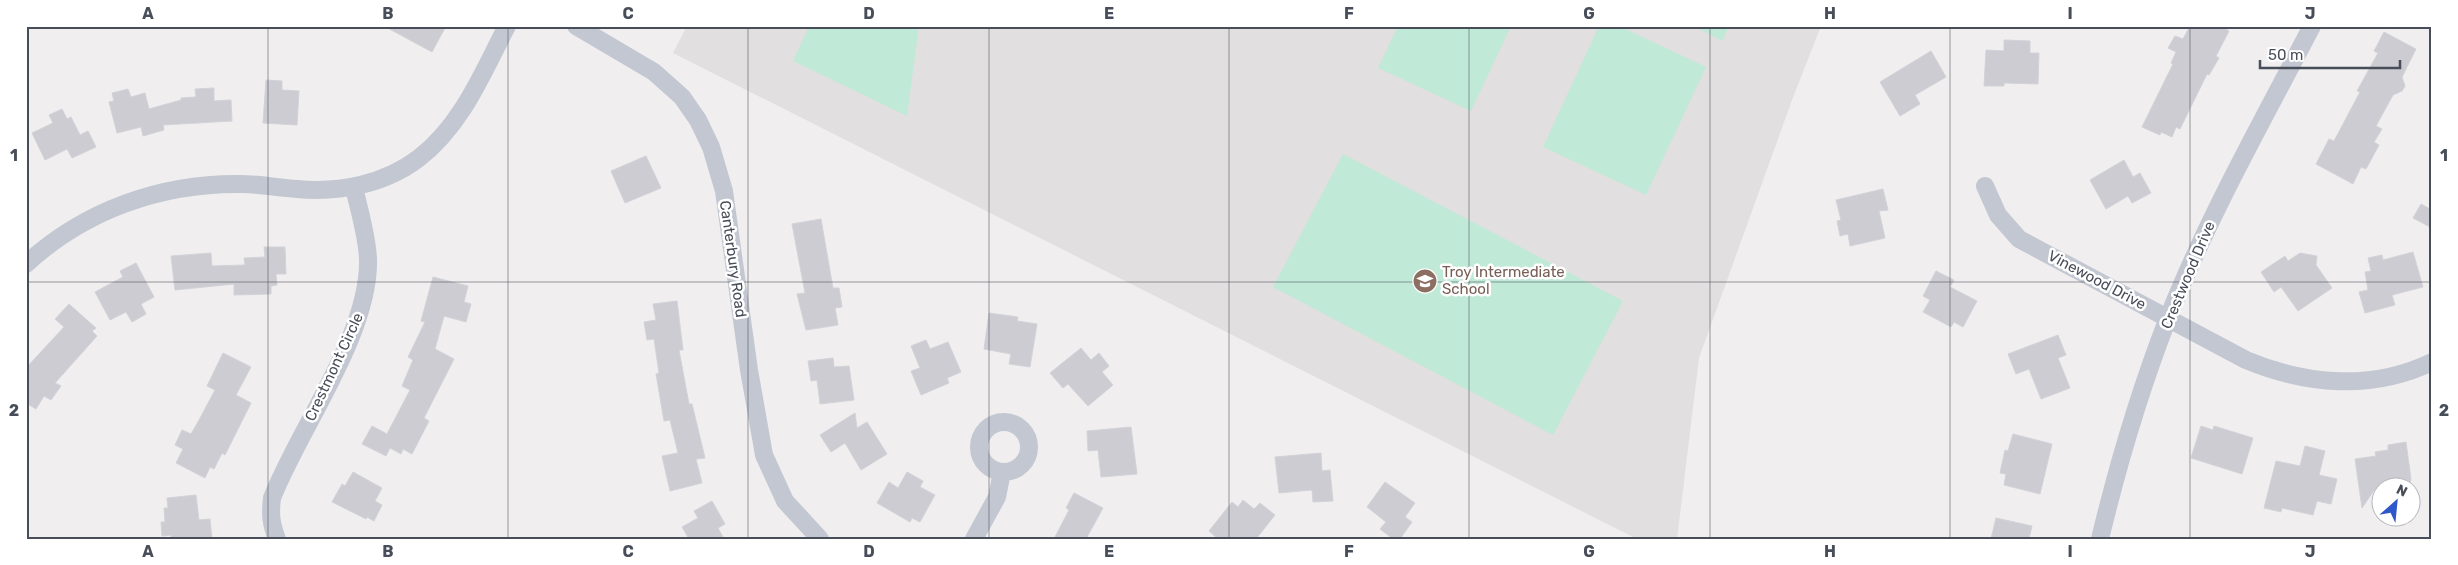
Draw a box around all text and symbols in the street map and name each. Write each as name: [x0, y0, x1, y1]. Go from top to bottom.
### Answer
text: A: [142, 4, 154, 23]
text: B: [382, 4, 394, 23]
text: C: [622, 4, 634, 23]
text: D: [863, 4, 875, 23]
text: E: [1104, 4, 1114, 23]
text: F: [1344, 4, 1354, 23]
text: G: [1583, 4, 1595, 23]
text: H: [1824, 4, 1836, 23]
text: I: [2067, 4, 2073, 23]
text: J: [2305, 4, 2315, 23]
scale bar: [2260, 38, 2400, 70]
text: 50 m: [2268, 46, 2303, 64]
text: 1: [10, 146, 18, 165]
text: 1: [2440, 146, 2448, 165]
street label: Canterbury Road: [716, 199, 750, 319]
street label: Crestwood Drive: [2157, 218, 2219, 332]
street label: Vinewood Drive: [2045, 247, 2149, 313]
place label: Troy Intermediate School: [1442, 263, 1565, 298]
school or university icon: Troy Intermediate School: [1412, 268, 1438, 294]
street label: Crestmont Circle: [301, 310, 367, 424]
text: 2: [9, 401, 19, 420]
text: 2: [2439, 401, 2449, 420]
north arrow: [2370, 478, 2420, 528]
text: N: [2393, 481, 2410, 501]
text: A: [142, 542, 154, 561]
text: B: [382, 542, 394, 561]
text: C: [622, 542, 634, 561]
text: D: [863, 542, 875, 561]
text: E: [1104, 542, 1114, 561]
text: F: [1344, 542, 1354, 561]
text: G: [1583, 542, 1595, 561]
text: H: [1824, 542, 1836, 561]
text: I: [2067, 542, 2073, 561]
text: J: [2305, 542, 2315, 561]

